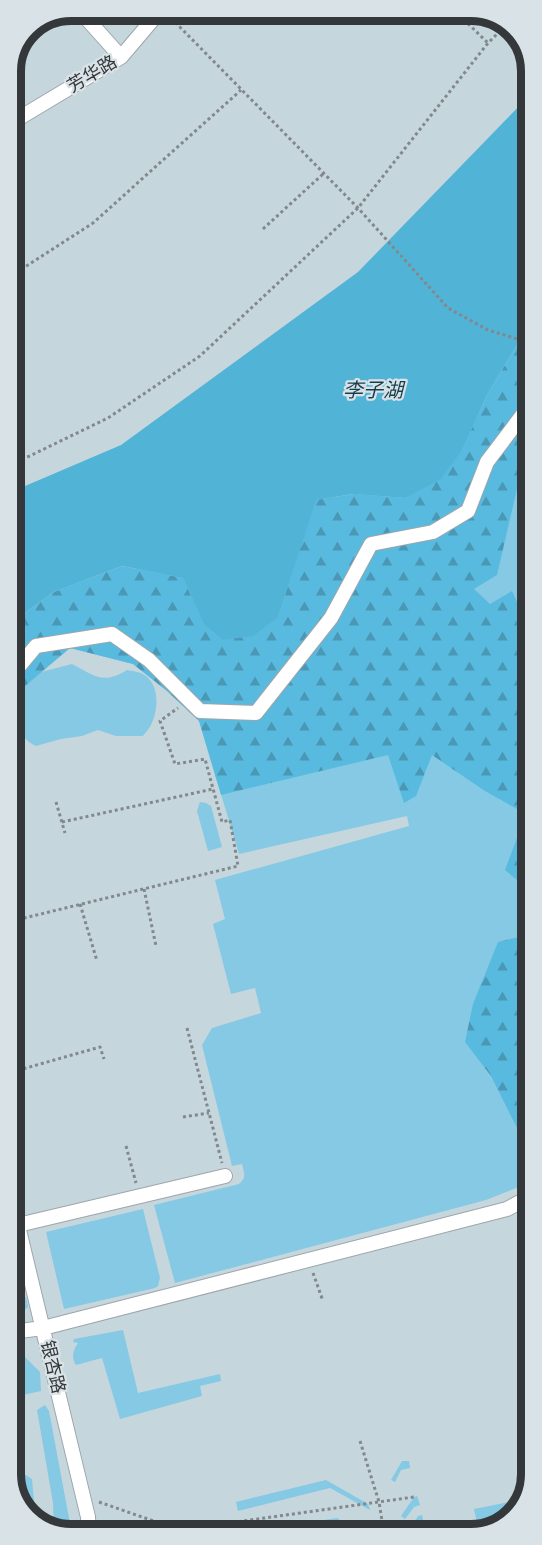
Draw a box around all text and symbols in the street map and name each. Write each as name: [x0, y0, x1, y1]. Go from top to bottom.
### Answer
street label: 芳华路: [61, 47, 121, 97]
water label: 李子湖: [343, 374, 406, 403]
street label: 银杏路: [36, 1337, 74, 1396]

